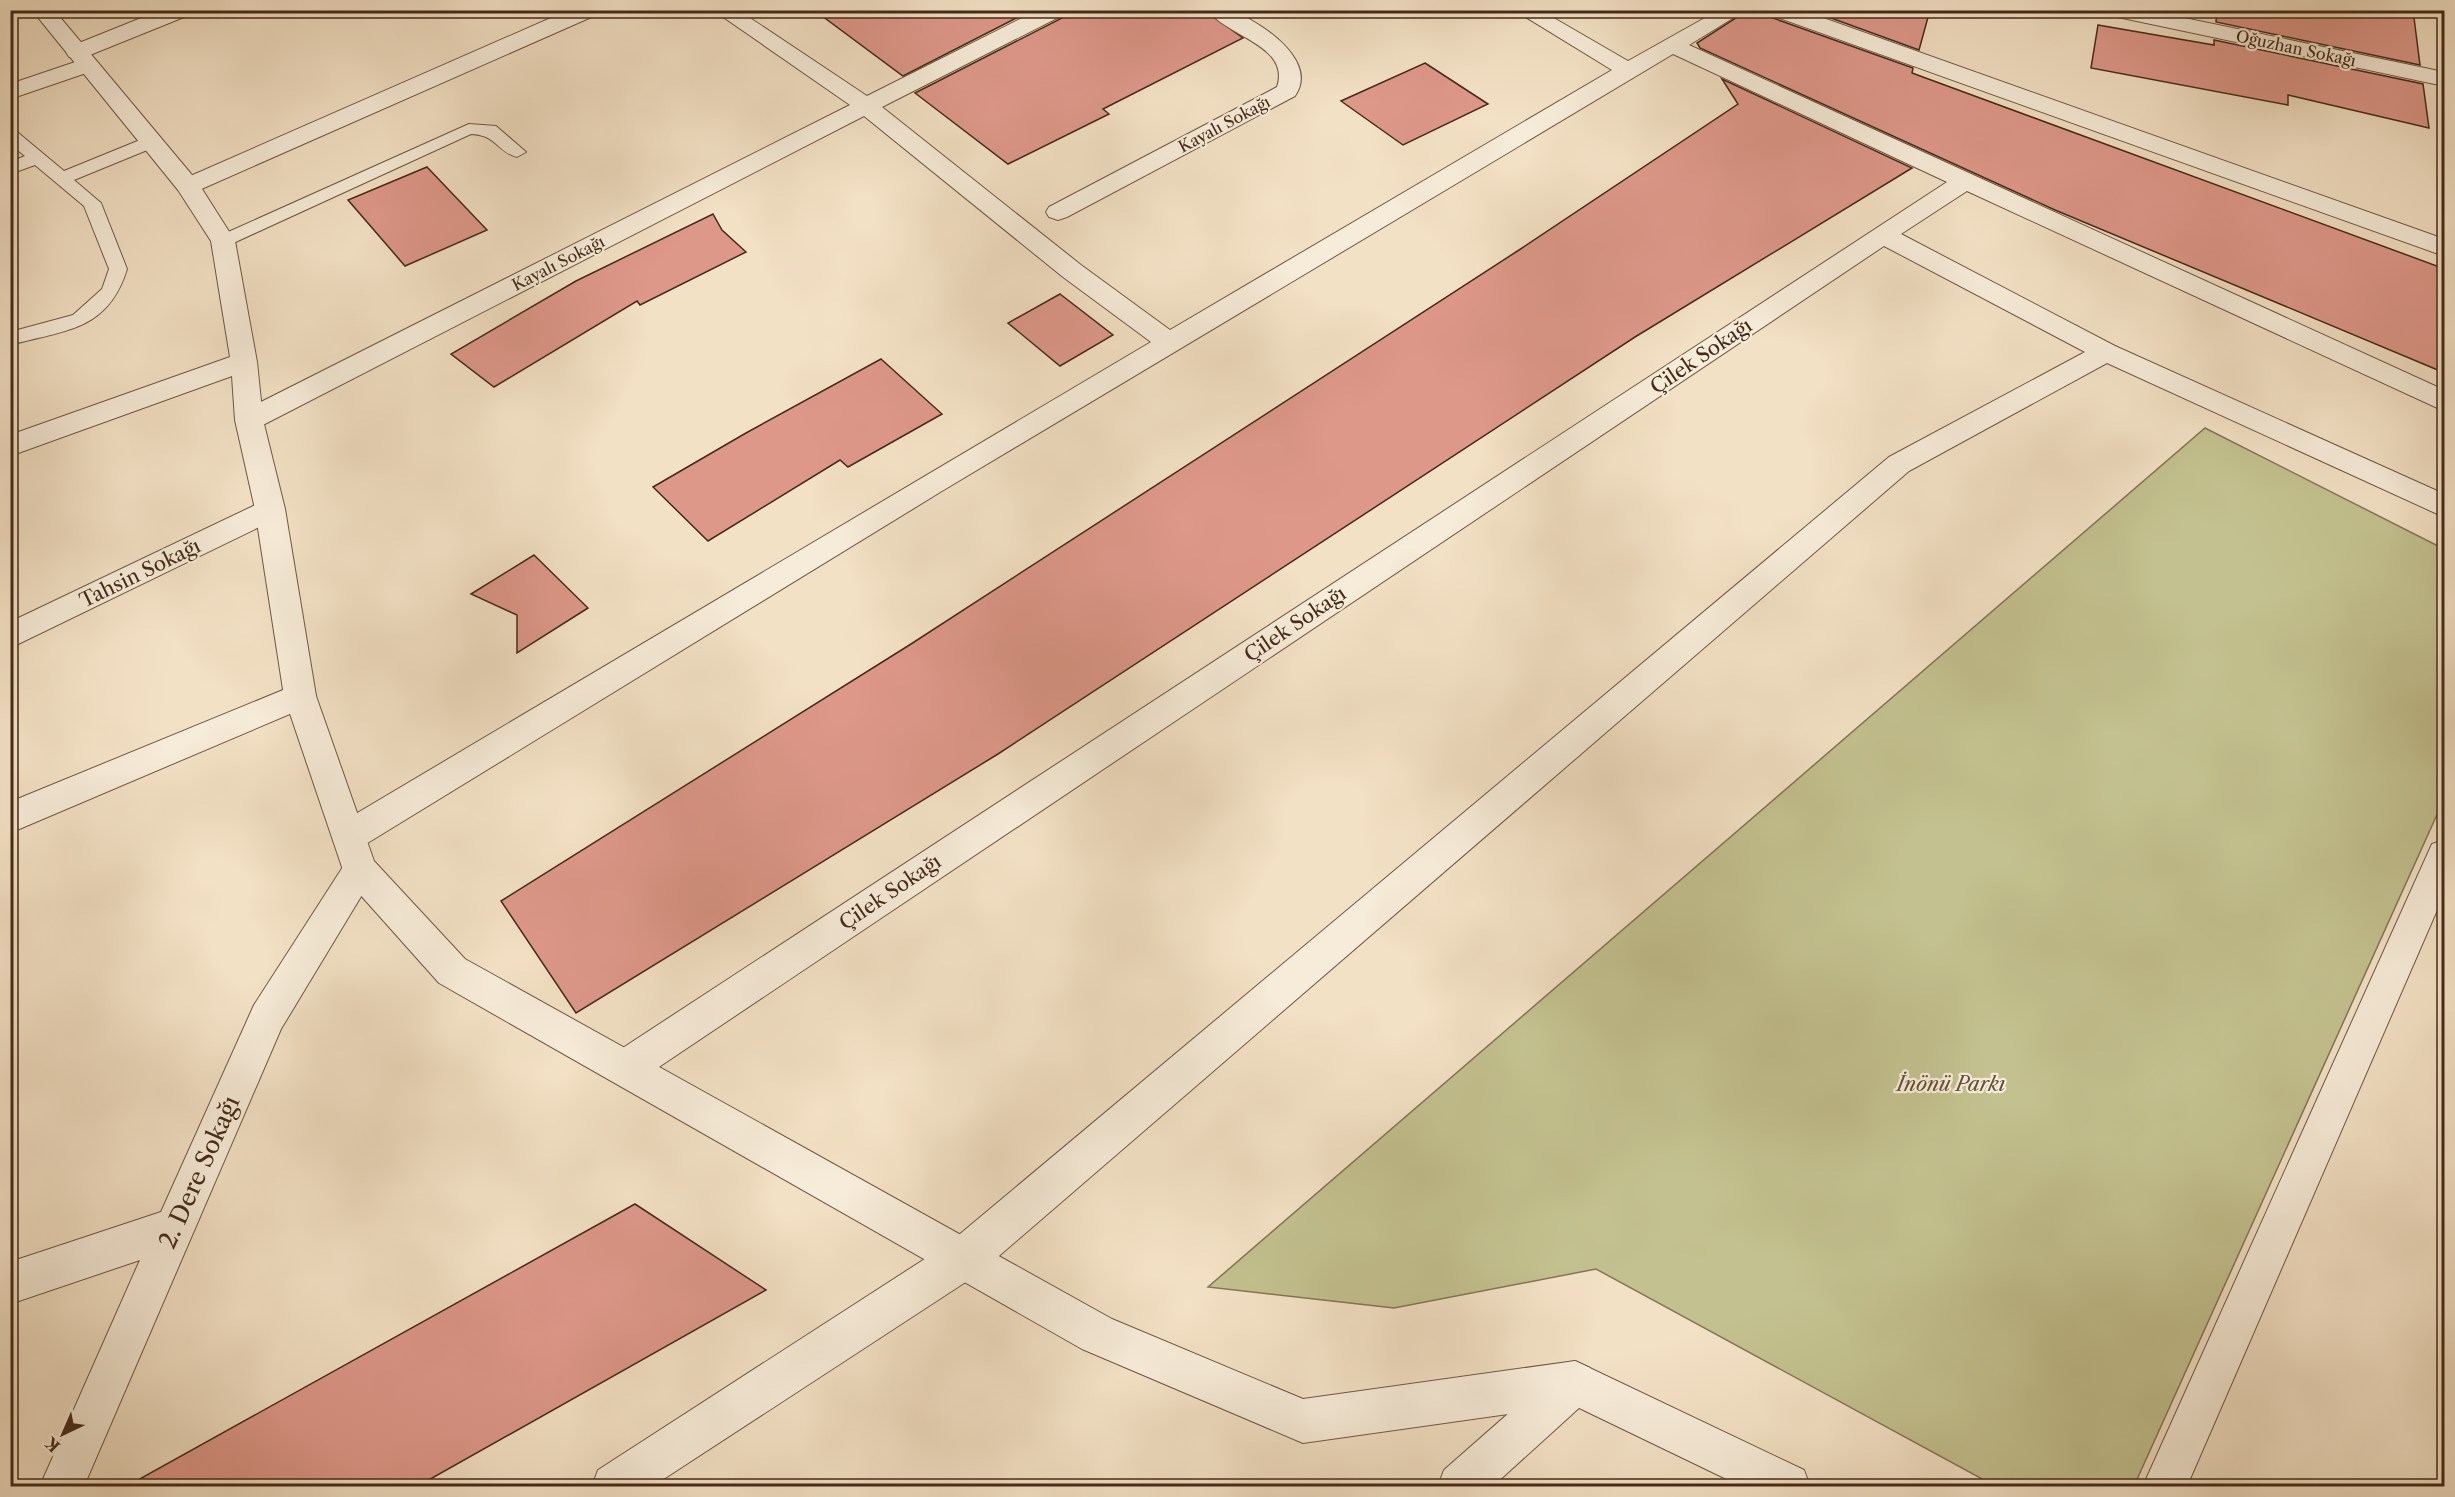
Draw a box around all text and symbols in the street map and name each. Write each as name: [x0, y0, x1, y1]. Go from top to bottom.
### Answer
street label: Oğuzhan Sokağı: [2234, 26, 2358, 71]
street label: Kayalı Sokağı: [1175, 91, 1273, 157]
street label: Kayalı Sokağı: [508, 231, 608, 295]
street label: Çilek Sokağı: [1646, 313, 1756, 399]
street label: Tahsin Sokağı: [76, 533, 204, 613]
street label: Çilek Sokağı: [1240, 581, 1350, 667]
street label: Çilek Sokağı: [835, 849, 945, 935]
park label: İnönü Parkı: [1895, 1071, 2005, 1096]
street label: 2. Dere Sokağı: [152, 1091, 246, 1253]
north arrow: [33, 1404, 93, 1464]
text: K: [40, 1432, 64, 1456]

